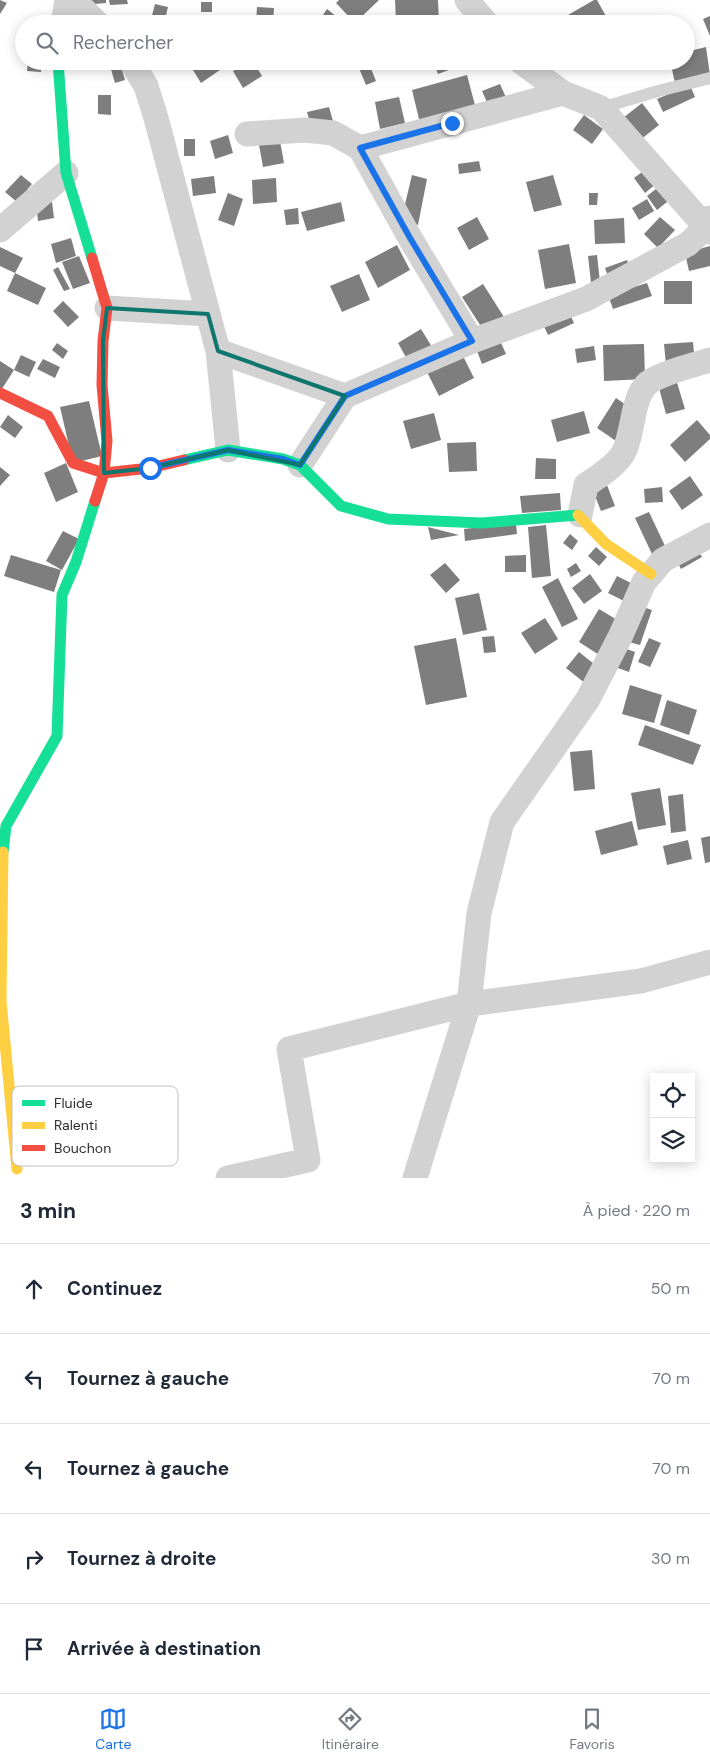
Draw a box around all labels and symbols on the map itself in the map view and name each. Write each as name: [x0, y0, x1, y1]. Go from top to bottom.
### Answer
route end: [441, 112, 464, 135]
route start: [139, 457, 162, 480]
legend: [12, 1086, 178, 1166]
text: Fluide: [54, 1094, 93, 1112]
text: Ralenti: [54, 1116, 98, 1134]
text: Bouchon: [54, 1139, 111, 1157]

